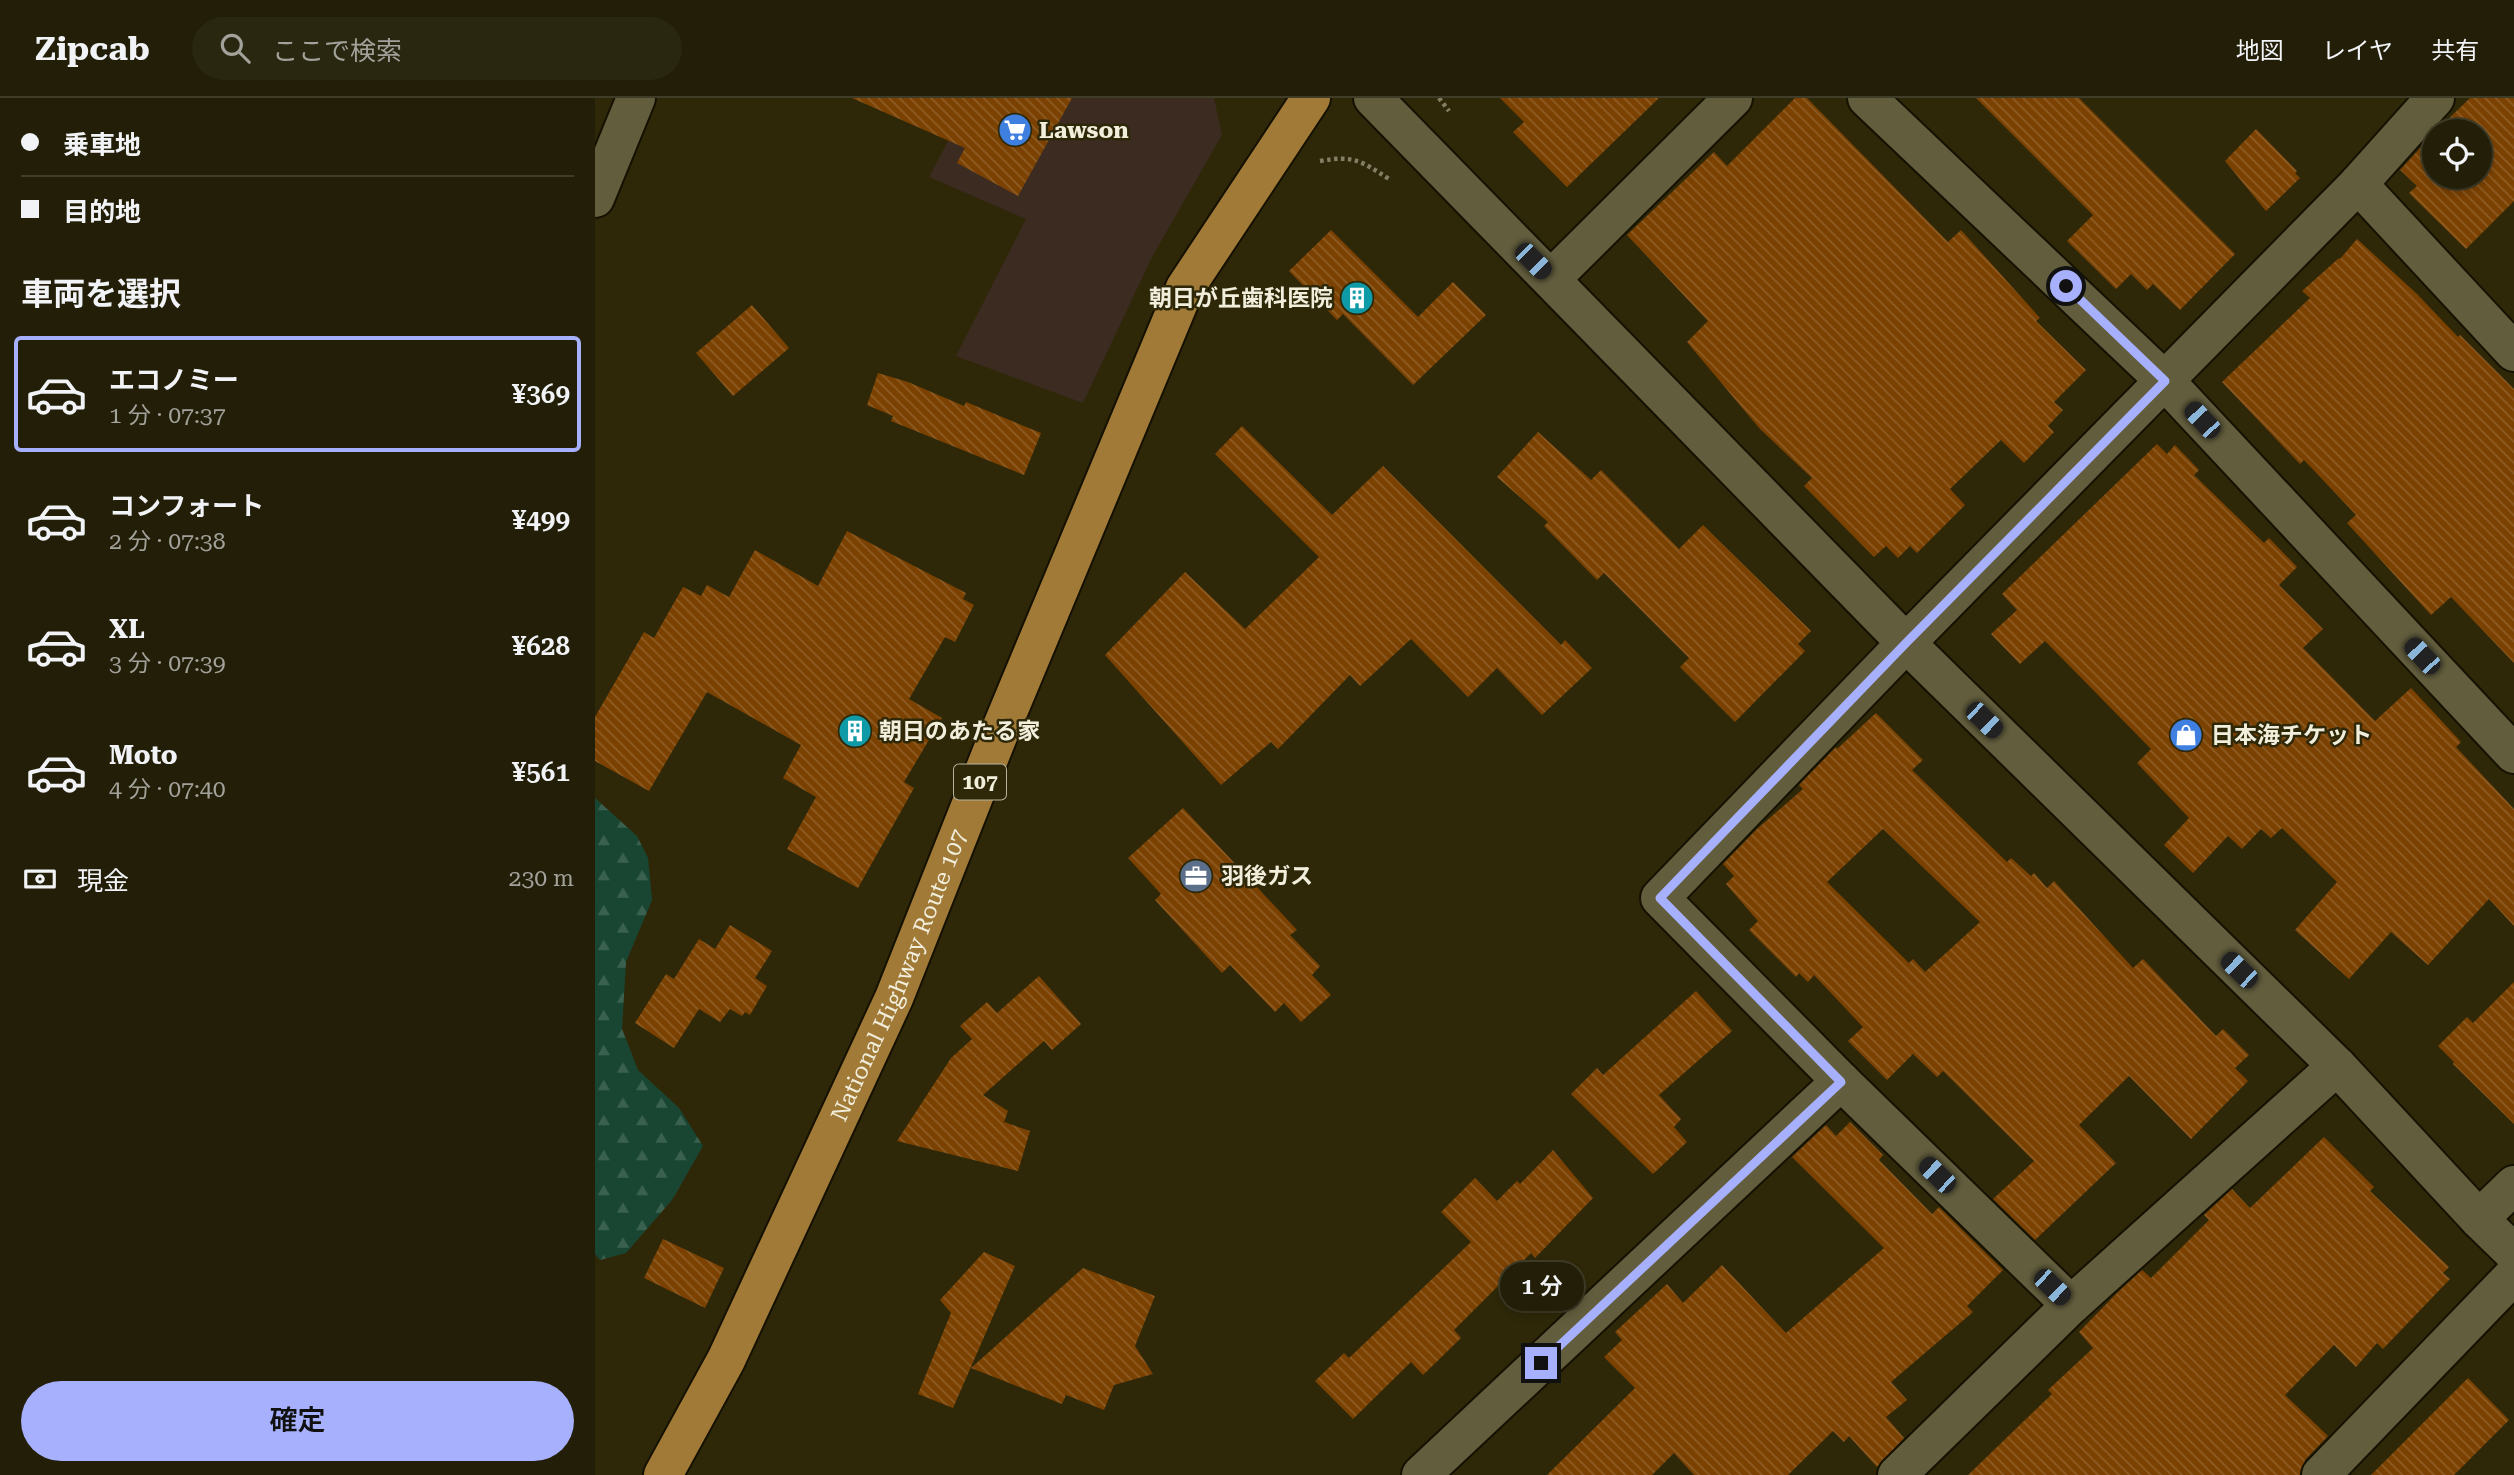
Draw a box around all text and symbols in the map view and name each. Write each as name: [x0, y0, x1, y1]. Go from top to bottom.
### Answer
search box: [192, 17, 682, 80]
text: Zipcab: [35, 29, 150, 68]
icon: search: [216, 29, 254, 67]
text: ここで検索: [272, 36, 402, 66]
text: 地図: [2236, 37, 2284, 65]
text: レイヤ: [2322, 37, 2393, 65]
text: 共有: [2431, 37, 2479, 65]
supermarket icon: Lawson: [996, 111, 1034, 149]
place label: Lawson: [1039, 117, 1129, 144]
map controls: [2422, 119, 2492, 189]
button: locate: [2422, 119, 2492, 189]
text: 乗車地: [63, 130, 141, 160]
text: 目的地: [63, 197, 141, 227]
car: [1511, 239, 1556, 283]
route start: [2050, 270, 2082, 302]
text: 車両を選択: [21, 275, 181, 313]
building icon: 朝日が丘歯科医院: [1338, 279, 1376, 317]
place label: 朝日が丘歯科医院: [1149, 285, 1333, 312]
icon: car: [25, 363, 88, 426]
text: エコノミー: [109, 365, 239, 395]
text: ¥369: [512, 379, 570, 409]
car: [2180, 397, 2225, 443]
text: 1 分 · 07:37: [109, 402, 226, 429]
icon: car: [25, 489, 88, 552]
text: コンフォート: [109, 491, 264, 521]
text: ¥499: [512, 505, 570, 535]
text: 2 分 · 07:38: [109, 528, 226, 555]
text: XL: [109, 614, 145, 644]
icon: car: [25, 615, 88, 678]
text: ¥628: [512, 631, 570, 661]
car: [2400, 633, 2445, 679]
text: 3 分 · 07:39: [109, 650, 226, 677]
car: [1962, 698, 2007, 742]
building icon: 朝日のあたる家: [836, 712, 874, 750]
shop icon: 日本海チケット: [2167, 716, 2205, 754]
place label: 朝日のあたる家: [879, 718, 1040, 745]
place label: 日本海チケット: [2211, 722, 2372, 749]
text: Moto: [109, 740, 178, 770]
icon: car: [25, 741, 88, 804]
text: ¥561: [512, 757, 570, 787]
road number: 107: [954, 764, 1006, 800]
text: 4 分 · 07:40: [109, 776, 226, 803]
street label: National Highway Route 107: [826, 826, 973, 1126]
office icon: 羽後ガス: [1177, 857, 1215, 895]
icon: cash: [21, 860, 59, 898]
place label: 羽後ガス: [1221, 863, 1313, 890]
text: 230 m: [509, 865, 574, 892]
text: 現金: [77, 866, 129, 896]
car: [2217, 948, 2262, 992]
car: [1915, 1153, 1960, 1197]
callout: 1 分: [1499, 1262, 1583, 1310]
car: [2030, 1265, 2075, 1309]
text: 1 分: [1521, 1273, 1563, 1300]
route end: [1525, 1347, 1557, 1379]
button: 確定: [21, 1381, 574, 1461]

